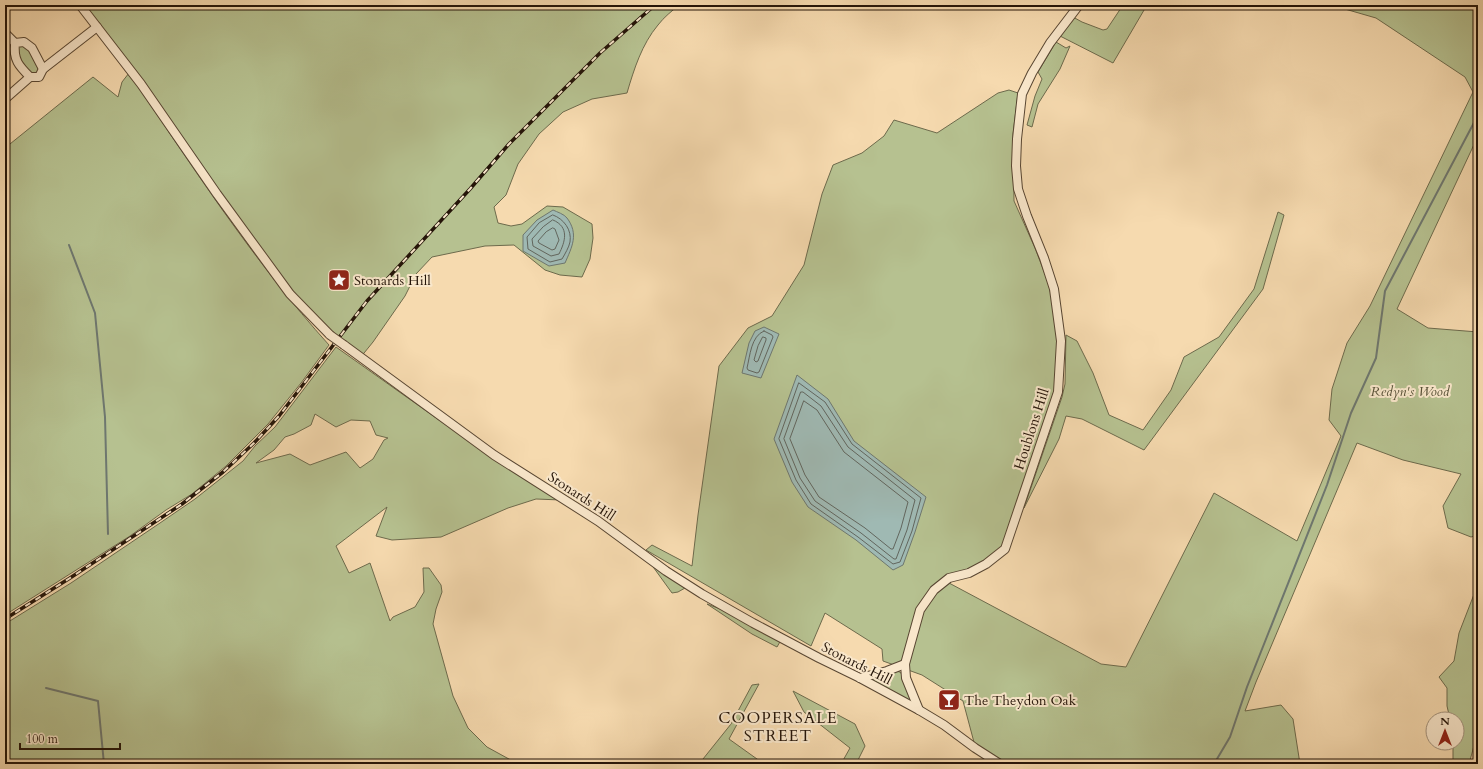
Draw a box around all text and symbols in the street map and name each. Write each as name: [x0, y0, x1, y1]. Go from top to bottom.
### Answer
place icon: Stonards Hill: [326, 267, 352, 293]
place label: Stonards Hill: [354, 271, 431, 290]
park label: Redyn's Wood: [1370, 382, 1451, 401]
street label: Houblons Hill: [1009, 385, 1054, 472]
street label: Stonards Hill: [544, 468, 619, 526]
street label: Stonards Hill: [818, 638, 896, 690]
bar icon: The Theydon Oak: [936, 687, 962, 713]
place label: The Theydon Oak: [964, 691, 1077, 710]
district label: COOPERSALE STREET: [718, 707, 838, 747]
north arrow: [1425, 711, 1465, 751]
text: N: [1440, 714, 1450, 729]
scale bar: [20, 725, 120, 751]
text: 100 m: [26, 731, 59, 747]

